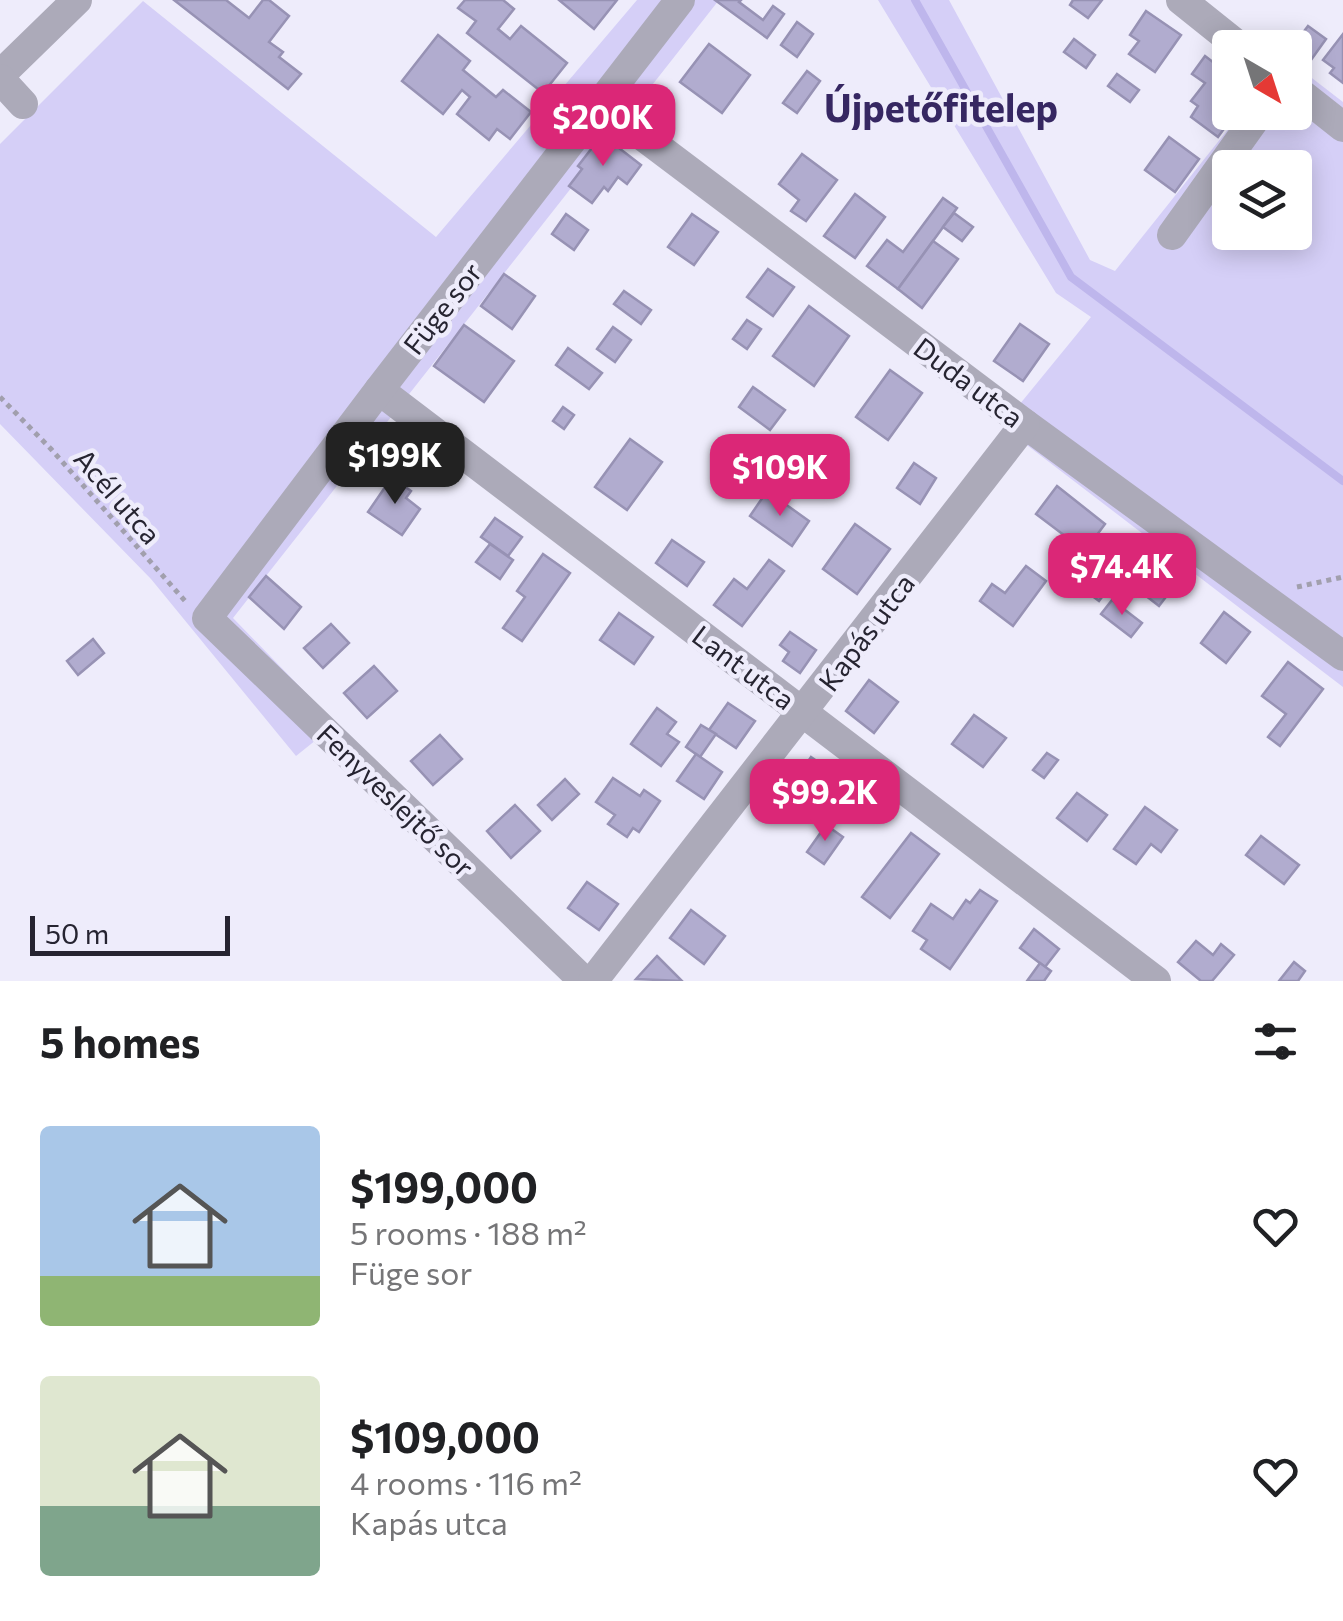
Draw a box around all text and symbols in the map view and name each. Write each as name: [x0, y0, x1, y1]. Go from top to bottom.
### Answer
north arrow: [1212, 30, 1312, 130]
map controls: [1212, 30, 1312, 250]
district label: Újpetőfitelep: [824, 83, 1058, 130]
pin: $200K: [533, 84, 673, 169]
text: $200K: [552, 96, 654, 136]
button: layers: [1212, 150, 1312, 250]
street label: Füge sor: [396, 255, 488, 361]
street label: Duda utca: [908, 330, 1030, 434]
pin: $199K: [325, 422, 465, 507]
text: $199K: [348, 434, 442, 474]
pin: $109K: [710, 434, 850, 519]
street label: Acél utca: [67, 441, 169, 551]
text: $109K: [732, 446, 828, 486]
pin: $74.4K: [1041, 533, 1203, 618]
text: $74.4K: [1070, 545, 1174, 585]
street label: Kapás utca: [811, 567, 921, 697]
street label: Lant utca: [686, 618, 802, 716]
street label: Fenyveslejtő sor: [311, 717, 481, 883]
pin: $99.2K: [744, 759, 906, 844]
text: $99.2K: [772, 771, 878, 811]
scale bar: [30, 911, 230, 956]
text: 50 m: [45, 916, 109, 950]
icon: filters: [1248, 1014, 1303, 1069]
text: 5 homes: [40, 1015, 200, 1067]
text: $199,000: [350, 1160, 538, 1212]
icon: home: [120, 1166, 240, 1286]
icon: heart: [1248, 1199, 1303, 1254]
text: 5 rooms · 188 m²: [350, 1212, 587, 1252]
text: Füge sor: [350, 1252, 472, 1292]
text: $109,000: [350, 1410, 540, 1462]
icon: home: [120, 1416, 240, 1536]
icon: heart: [1248, 1449, 1303, 1504]
text: 4 rooms · 116 m²: [350, 1462, 582, 1502]
text: Kapás utca: [350, 1502, 508, 1542]

